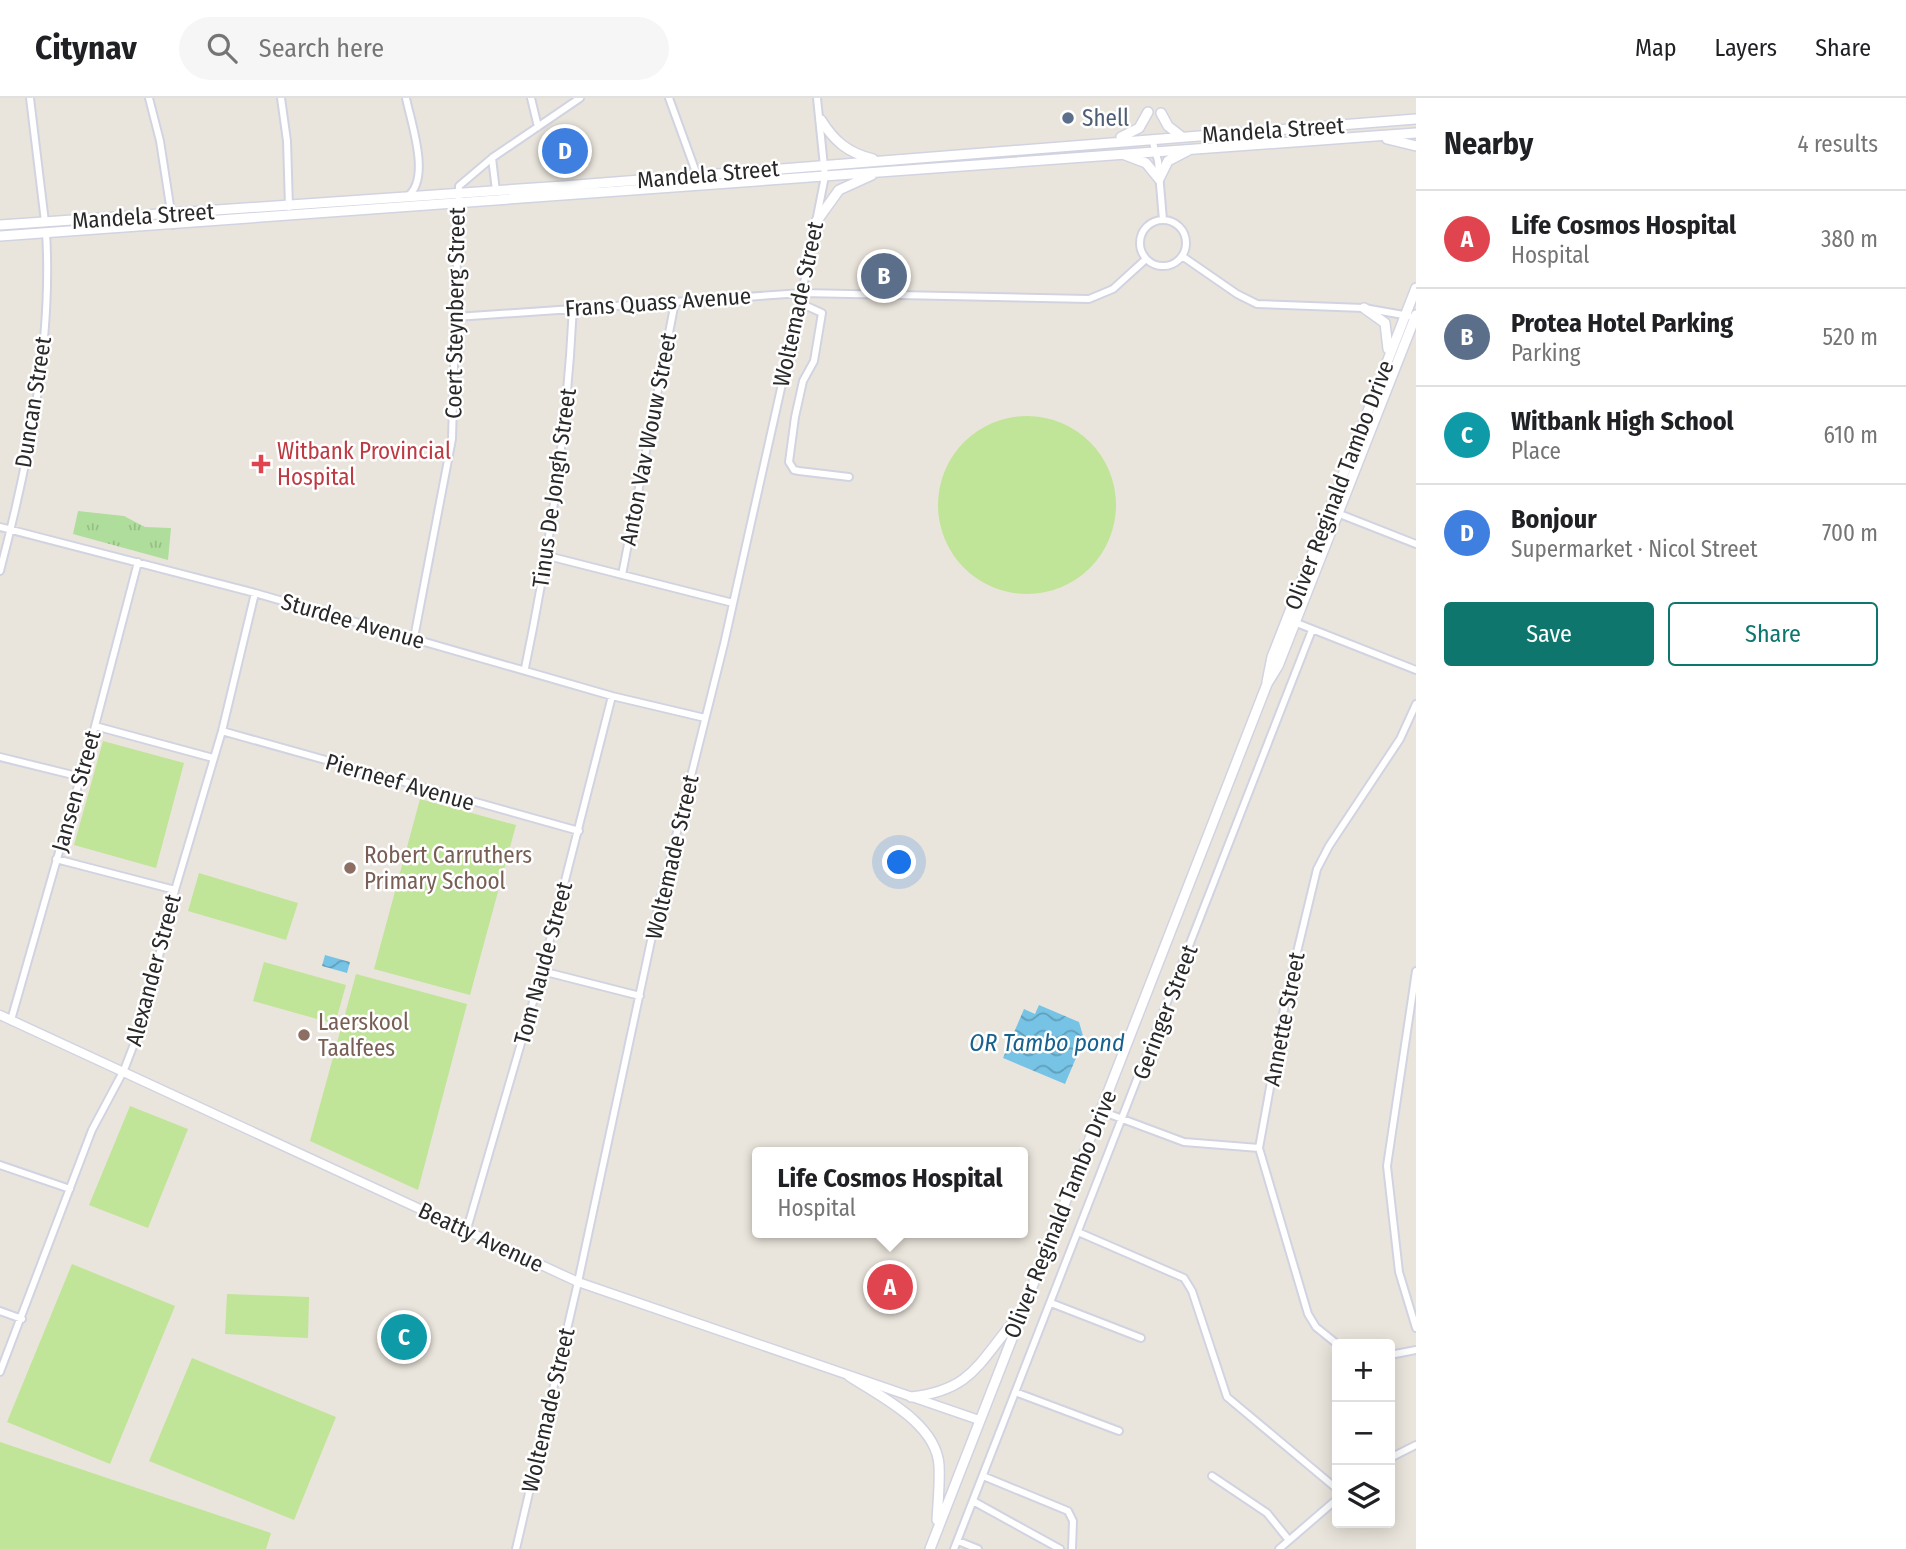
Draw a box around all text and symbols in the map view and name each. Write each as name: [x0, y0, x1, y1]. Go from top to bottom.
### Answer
search box: [179, 17, 669, 80]
text: Citynav: [35, 28, 137, 68]
icon: search: [203, 29, 241, 67]
text: Search here: [259, 33, 384, 64]
text: Map: [1635, 34, 1677, 62]
text: Layers: [1715, 34, 1777, 62]
text: Share: [1815, 34, 1871, 62]
place label: Shell: [1082, 104, 1129, 132]
marker: Shell: [1060, 110, 1076, 126]
street label: Mandela Street: [1201, 111, 1346, 149]
pin: D: [542, 125, 588, 177]
text: Nearby: [1444, 126, 1533, 162]
text: 4 results: [1797, 130, 1878, 158]
street label: Mandela Street: [636, 154, 781, 194]
street label: Mandela Street: [71, 197, 216, 235]
street label: Coert Steynberg Street: [439, 206, 471, 419]
text: Life Cosmos Hospital: [1511, 210, 1736, 241]
street label: Woltemade Street: [767, 218, 829, 389]
text: A: [1461, 225, 1473, 253]
text: 380 m: [1821, 225, 1878, 253]
text: Hospital: [1511, 241, 1589, 269]
pin: B: [861, 250, 907, 302]
street label: Frans Quass Avenue: [564, 282, 752, 322]
text: Protea Hotel Parking: [1511, 308, 1733, 339]
text: B: [1461, 323, 1473, 351]
text: 520 m: [1822, 323, 1878, 351]
street label: Anton Vav Wouw Street: [614, 330, 682, 548]
street label: Duncan Street: [9, 334, 57, 470]
text: Parking: [1511, 339, 1581, 367]
street label: Oliver Reginald Tambo Drive: [1278, 356, 1400, 614]
street label: Tinus De Jongh Street: [526, 386, 582, 590]
text: Witbank High School: [1511, 406, 1734, 437]
text: C: [1461, 421, 1473, 449]
text: 610 m: [1824, 421, 1878, 449]
place label: Witbank Provincial Hospital: [277, 437, 451, 491]
text: Place: [1511, 437, 1561, 465]
marker: Witbank Provincial Hospital: [251, 454, 271, 474]
text: Bonjour: [1511, 504, 1597, 535]
text: D: [1460, 519, 1474, 547]
text: 700 m: [1822, 519, 1878, 547]
text: Supermarket · Nicol Street: [1511, 535, 1757, 563]
street label: Sturdee Avenue: [278, 587, 428, 655]
button: Save: [1444, 602, 1654, 666]
button: Share: [1668, 602, 1878, 666]
street label: Jansen Street: [45, 727, 107, 855]
street label: Pierneef Avenue: [322, 747, 478, 817]
street label: Woltemade Street: [639, 771, 705, 942]
place label: Robert Carruthers Primary School: [364, 841, 532, 895]
your location: [882, 845, 916, 879]
marker: Robert Carruthers Primary School: [342, 860, 358, 876]
street label: Tom Naude Street: [508, 878, 578, 1048]
street label: Alexander Street: [119, 891, 187, 1049]
street label: Geringer Street: [1126, 940, 1204, 1083]
street label: Annette Street: [1257, 949, 1311, 1088]
place label: Laerskool Taalfees: [318, 1008, 409, 1062]
marker: Laerskool Taalfees: [296, 1027, 312, 1043]
water label: OR Tambo pond: [969, 1029, 1125, 1057]
street label: Oliver Reginald Tambo Drive: [997, 1086, 1123, 1342]
popup: [752, 1147, 1028, 1238]
text: Life Cosmos Hospital: [777, 1163, 1003, 1194]
text: Hospital: [777, 1194, 856, 1222]
street label: Beatty Avenue: [414, 1196, 548, 1278]
pin: A: [867, 1261, 913, 1313]
pin: C: [381, 1311, 427, 1363]
street label: Woltemade Street: [515, 1324, 581, 1495]
map controls: [1332, 1339, 1395, 1528]
button: +: [1332, 1339, 1395, 1402]
button: −: [1332, 1402, 1395, 1465]
button: layers: [1332, 1465, 1395, 1528]

